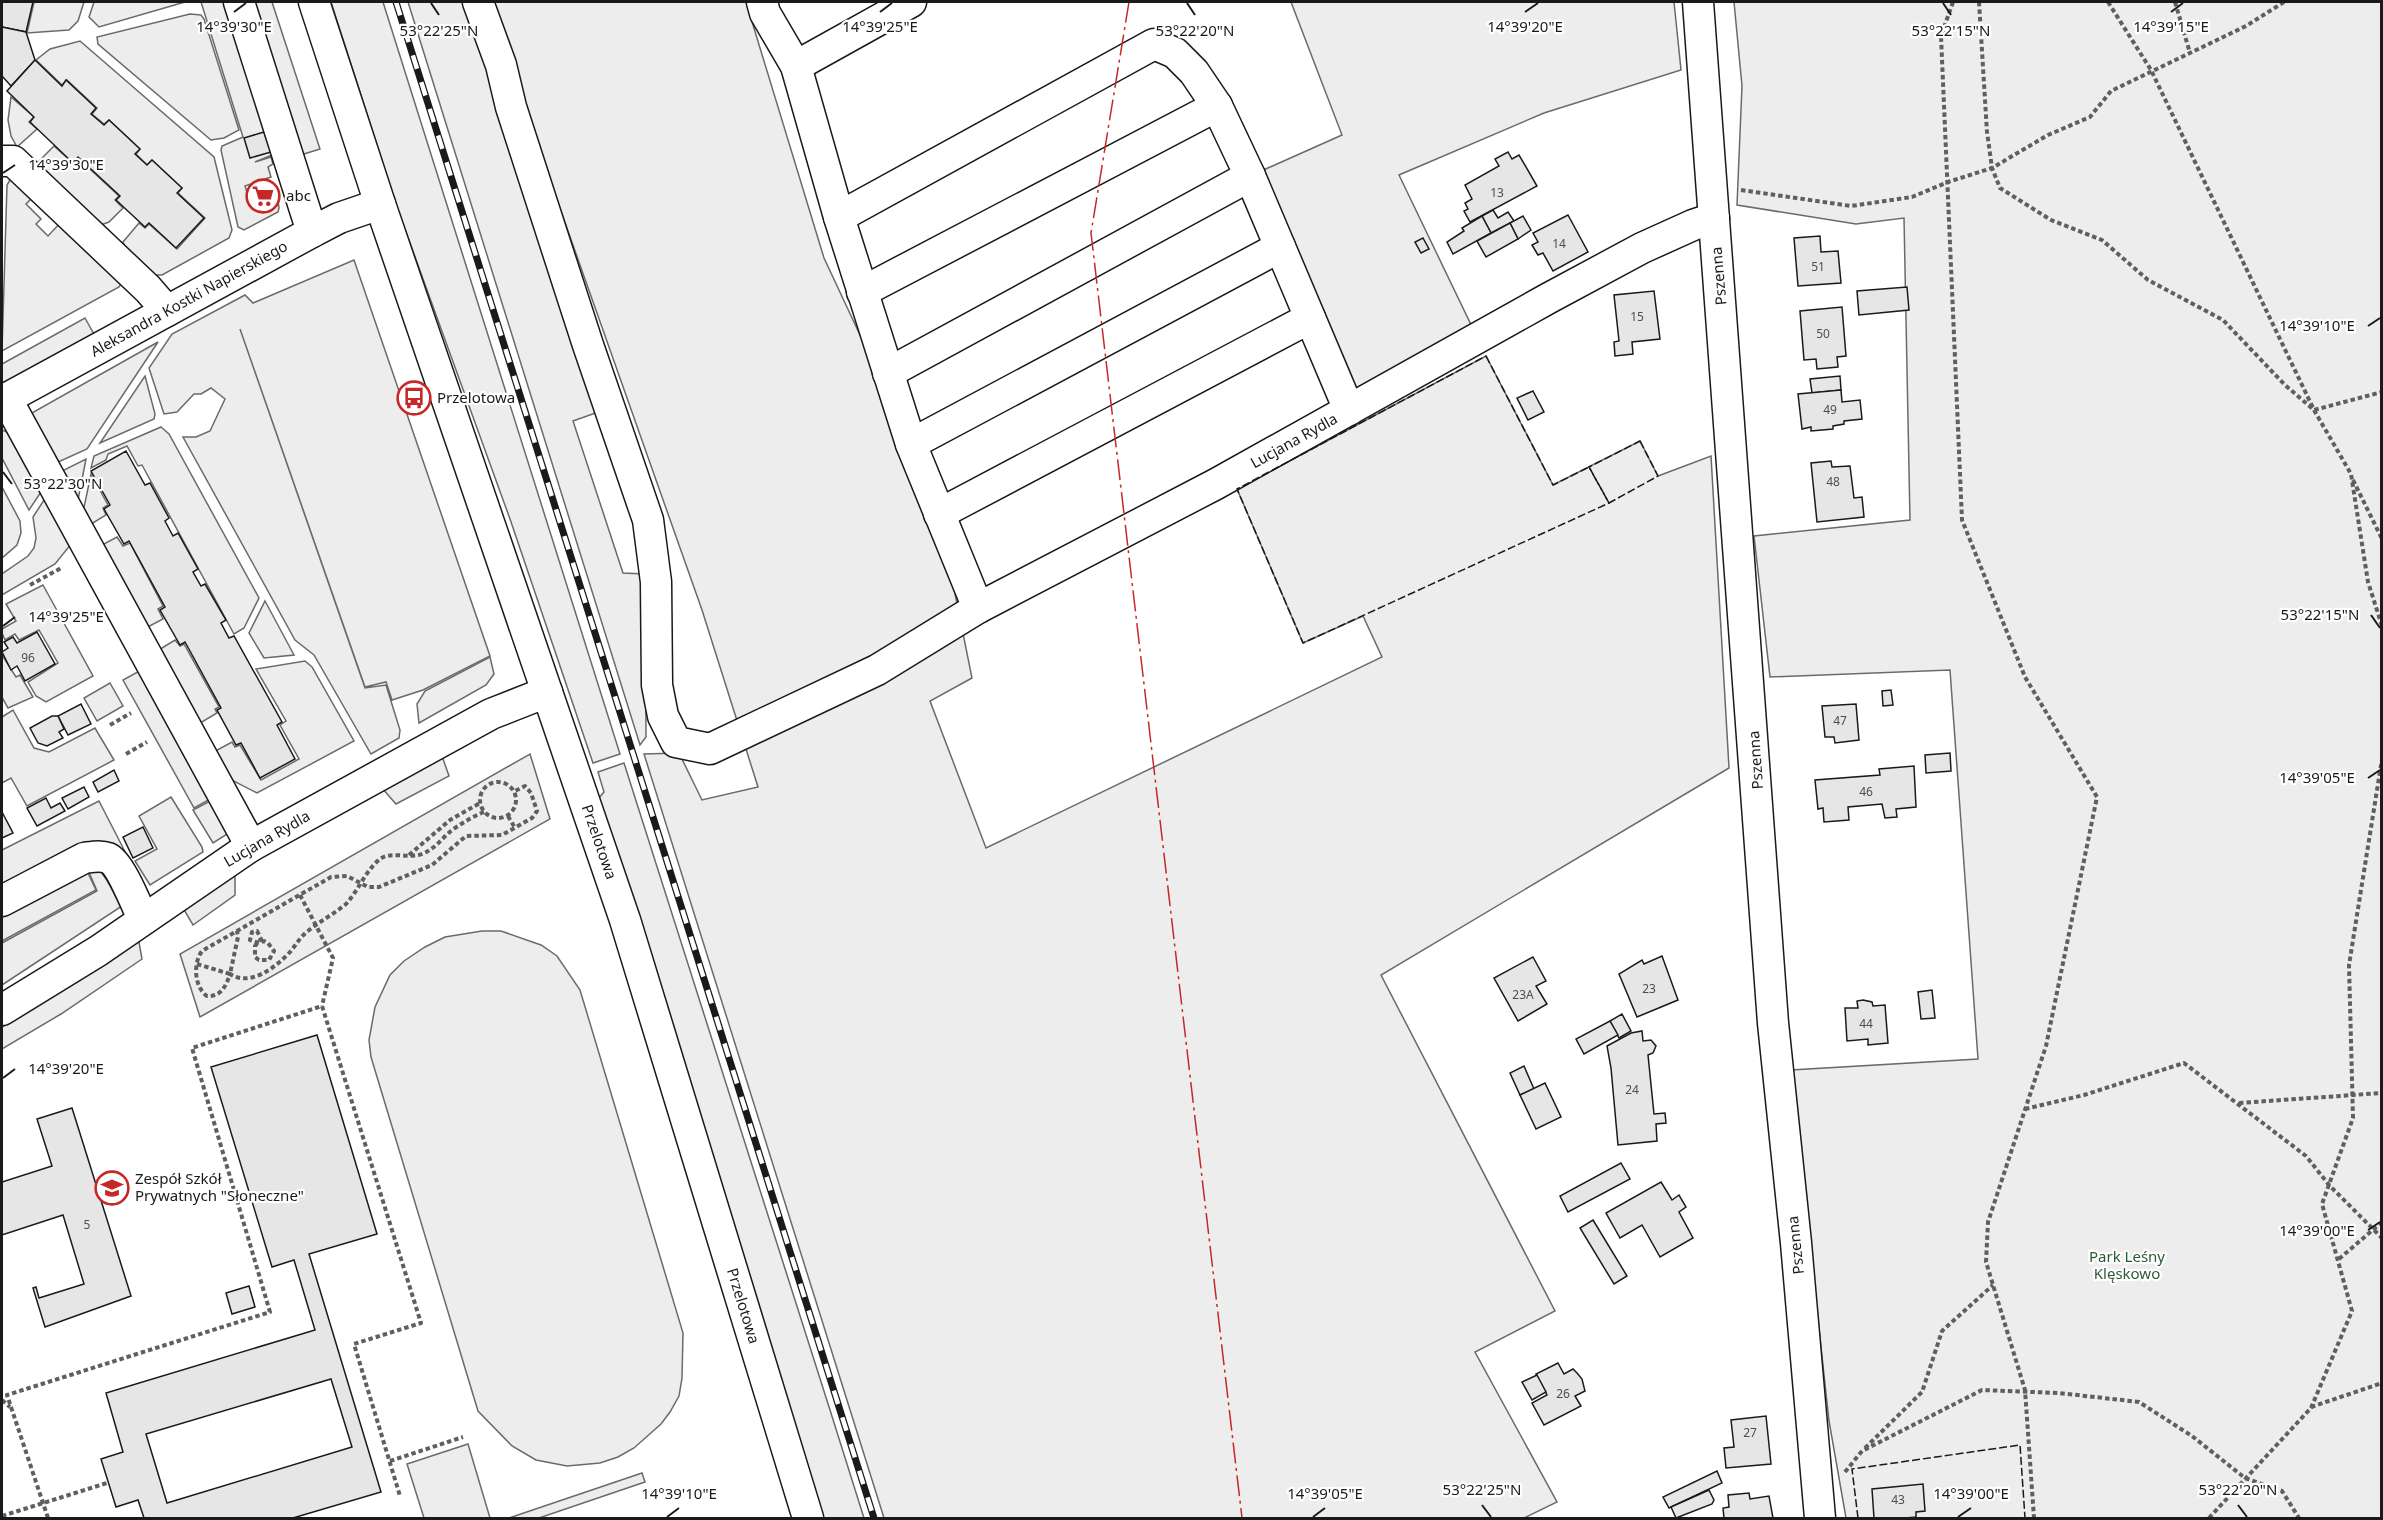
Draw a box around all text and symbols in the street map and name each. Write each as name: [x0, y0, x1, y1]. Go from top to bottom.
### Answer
text: 14°39'30"E: [196, 16, 272, 36]
text: 14°39'25"E: [842, 16, 918, 36]
text: 14°39'20"E: [1487, 16, 1563, 36]
text: 14°39'15"E: [2133, 16, 2209, 36]
text: 53°22'25"N: [400, 20, 478, 40]
text: 53°22'20"N: [1156, 20, 1234, 40]
text: 53°22'15"N: [1912, 20, 1990, 40]
text: 14°39'30"E: [28, 154, 104, 174]
supermarket icon: abc: [245, 178, 281, 214]
house number: 13: [1490, 184, 1504, 201]
place label: abc: [286, 185, 311, 205]
street label: Aleksandra Kostki Napierskiego: [86, 235, 291, 361]
house number: 14: [1552, 235, 1566, 252]
street label: Pszenna: [1705, 246, 1731, 306]
house number: 51: [1811, 258, 1825, 275]
house number: 15: [1630, 308, 1644, 325]
text: 14°39'10"E: [2279, 315, 2355, 335]
house number: 50: [1816, 325, 1830, 342]
bus stop icon: Przelotowa: [396, 380, 432, 416]
place label: Przelotowa: [437, 387, 515, 407]
house number: 49: [1823, 401, 1837, 418]
street label: Lucjana Rydla: [1246, 408, 1341, 472]
text: 53°22'30"N: [24, 473, 102, 493]
house number: 48: [1826, 473, 1840, 490]
text: 53°22'15"N: [2281, 604, 2359, 624]
text: 14°39'25"E: [28, 606, 104, 626]
house number: 96: [21, 649, 35, 666]
house number: 47: [1833, 712, 1847, 729]
street label: Pszenna: [1743, 730, 1767, 790]
text: 14°39'05"E: [2279, 767, 2355, 787]
house number: 46: [1859, 783, 1873, 800]
street label: Przelotowa: [578, 801, 622, 882]
street label: Lucjana Rydla: [220, 805, 313, 871]
house number: 23: [1642, 980, 1656, 997]
house number: 23A: [1512, 986, 1534, 1003]
house number: 44: [1859, 1015, 1873, 1032]
text: 14°39'20"E: [28, 1058, 104, 1078]
house number: 24: [1625, 1081, 1639, 1098]
place label: Zespół Szkół Prywatnych "Słoneczne": [135, 1168, 304, 1205]
school or university icon: Zespół Szkół Prywatnych "Słoneczne": [94, 1170, 130, 1206]
street label: Pszenna: [1782, 1215, 1808, 1275]
house number: 5: [84, 1216, 91, 1233]
text: 14°39'00"E: [2279, 1220, 2355, 1240]
park label: Park Leśny Klęskowo: [2089, 1246, 2165, 1283]
street label: Przelotowa: [723, 1265, 765, 1346]
house number: 26: [1556, 1385, 1570, 1402]
house number: 27: [1743, 1424, 1757, 1441]
text: 53°22'25"N: [1443, 1479, 1521, 1499]
text: 53°22'20"N: [2199, 1479, 2277, 1499]
text: 14°39'10"E: [641, 1483, 717, 1503]
text: 14°39'05"E: [1287, 1483, 1363, 1503]
text: 14°39'00"E: [1933, 1483, 2009, 1503]
house number: 43: [1891, 1491, 1905, 1508]

